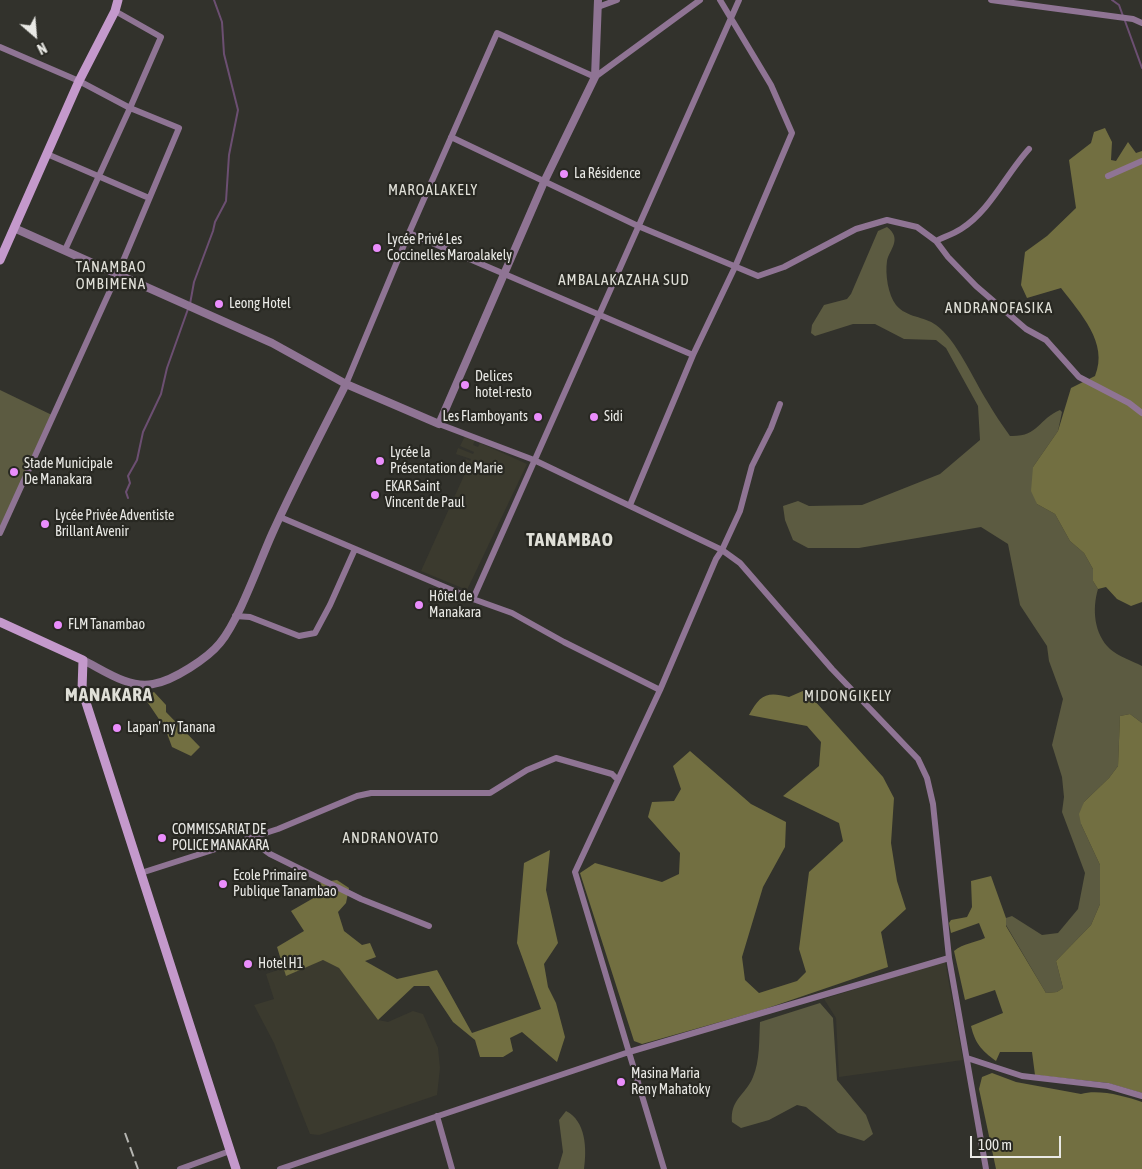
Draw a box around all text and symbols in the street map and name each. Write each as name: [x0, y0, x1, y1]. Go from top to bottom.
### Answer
north arrow: [10, 10, 60, 60]
text: N: [35, 39, 49, 57]
place label: La Résidence: [574, 166, 641, 182]
marker: La Résidence: [558, 168, 570, 180]
district label: MAROALAKELY: [387, 181, 479, 199]
place label: Lycée Privé Les Coccinelles Maroalakely: [387, 232, 512, 264]
marker: Lycée Privé Les Coccinelles Maroalakely: [371, 242, 383, 254]
district label: TANAMBAO OMBIMENA: [75, 258, 147, 293]
district label: AMBALAKAZAHA SUD: [556, 271, 692, 289]
place label: Leong Hotel: [229, 296, 291, 312]
marker: Leong Hotel: [213, 298, 225, 310]
district label: ANDRANOFASIKA: [943, 299, 1055, 317]
place label: Delices hotel-resto: [475, 369, 532, 402]
marker: Delices hotel-resto: [459, 379, 471, 391]
place label: Les Flamboyants: [442, 409, 528, 425]
place label: Sidi: [604, 409, 623, 425]
marker: Les Flamboyants: [532, 411, 544, 423]
marker: Sidi: [588, 411, 600, 423]
place label: Lycée la Présentation de Marie: [390, 445, 503, 478]
marker: Lycée la Présentation de Marie: [374, 455, 386, 467]
place label: Stade Municipale De Manakara: [24, 456, 113, 488]
marker: Stade Municipale De Manakara: [8, 466, 20, 478]
place label: EKAR Saint Vincent de Paul: [385, 479, 465, 512]
marker: EKAR Saint Vincent de Paul: [369, 489, 381, 501]
place label: Lycée Privée Adventiste Brillant Avenir: [55, 508, 174, 540]
marker: Lycée Privée Adventiste Brillant Avenir: [39, 518, 51, 530]
district label: TANAMBAO: [525, 529, 615, 551]
place label: Hôtel de Manakara: [429, 589, 481, 622]
marker: Hôtel de Manakara: [413, 599, 425, 611]
place label: FLM Tanambao: [68, 617, 145, 633]
marker: FLM Tanambao: [52, 619, 64, 631]
district label: MANAKARA: [64, 684, 154, 706]
district label: MIDONGIKELY: [803, 687, 893, 705]
place label: Lapan' ny Tanana: [127, 720, 216, 736]
marker: Lapan' ny Tanana: [111, 722, 123, 734]
place label: COMMISSARIAT DE POLICE MANAKARA: [172, 822, 269, 854]
district label: ANDRANOVATO: [341, 829, 441, 847]
marker: COMMISSARIAT DE POLICE MANAKARA: [156, 832, 168, 844]
place label: Ecole Primaire Publique Tanambao: [233, 868, 337, 900]
marker: Ecole Primaire Publique Tanambao: [217, 878, 229, 890]
place label: Hotel H1: [258, 956, 303, 972]
marker: Hotel H1: [242, 958, 254, 970]
place label: Masina Maria Reny Mahatoky: [631, 1066, 710, 1098]
marker: Masina Maria Reny Mahatoky: [615, 1076, 627, 1088]
scale bar: [972, 1126, 1063, 1158]
text: 100 m: [978, 1136, 1012, 1153]

